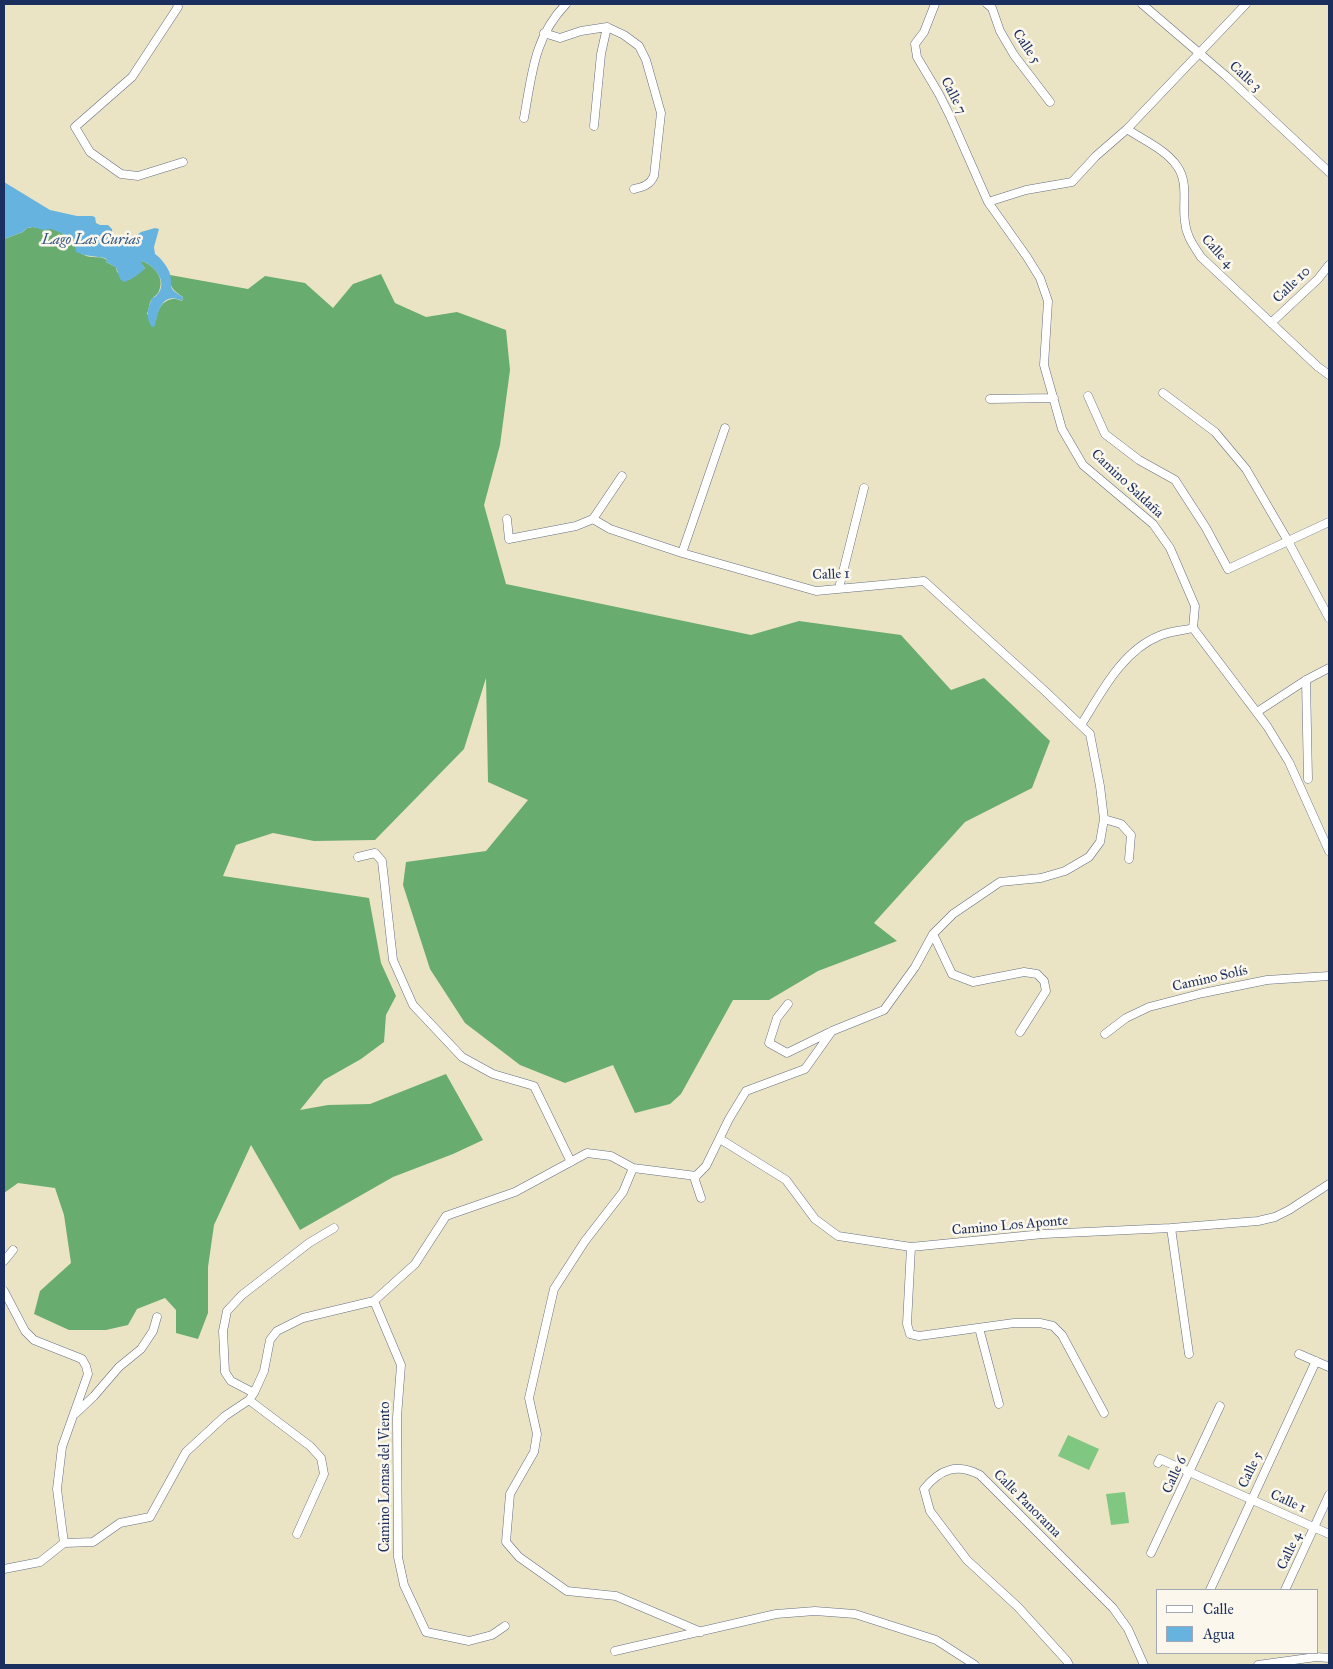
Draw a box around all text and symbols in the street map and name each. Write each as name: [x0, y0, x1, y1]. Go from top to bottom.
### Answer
street label: Calle 5: [1008, 26, 1044, 68]
street label: Calle 3: [1225, 58, 1265, 96]
street label: Calle 7: [937, 75, 969, 117]
water label: Lago Las Curias: [42, 231, 140, 249]
street label: Calle 4: [1197, 232, 1237, 272]
street label: Calle 10: [1270, 263, 1314, 307]
street label: Camino Saldaña: [1087, 446, 1167, 522]
street label: Calle 1: [812, 566, 850, 584]
street label: Camino Solís: [1171, 962, 1249, 996]
street label: Camino Los Aponte: [951, 1213, 1069, 1239]
street label: Camino Lomas del Viento: [378, 1402, 394, 1552]
street label: Calle 5: [1235, 1449, 1267, 1491]
street label: Calle 6: [1159, 1454, 1191, 1496]
street label: Calle Panorama: [990, 1467, 1064, 1541]
street label: Calle 1: [1268, 1487, 1308, 1517]
street label: Calle 4: [1274, 1529, 1306, 1573]
legend: [1156, 1589, 1318, 1654]
text: Calle: [1203, 1600, 1234, 1618]
text: Agua: [1203, 1625, 1235, 1643]

